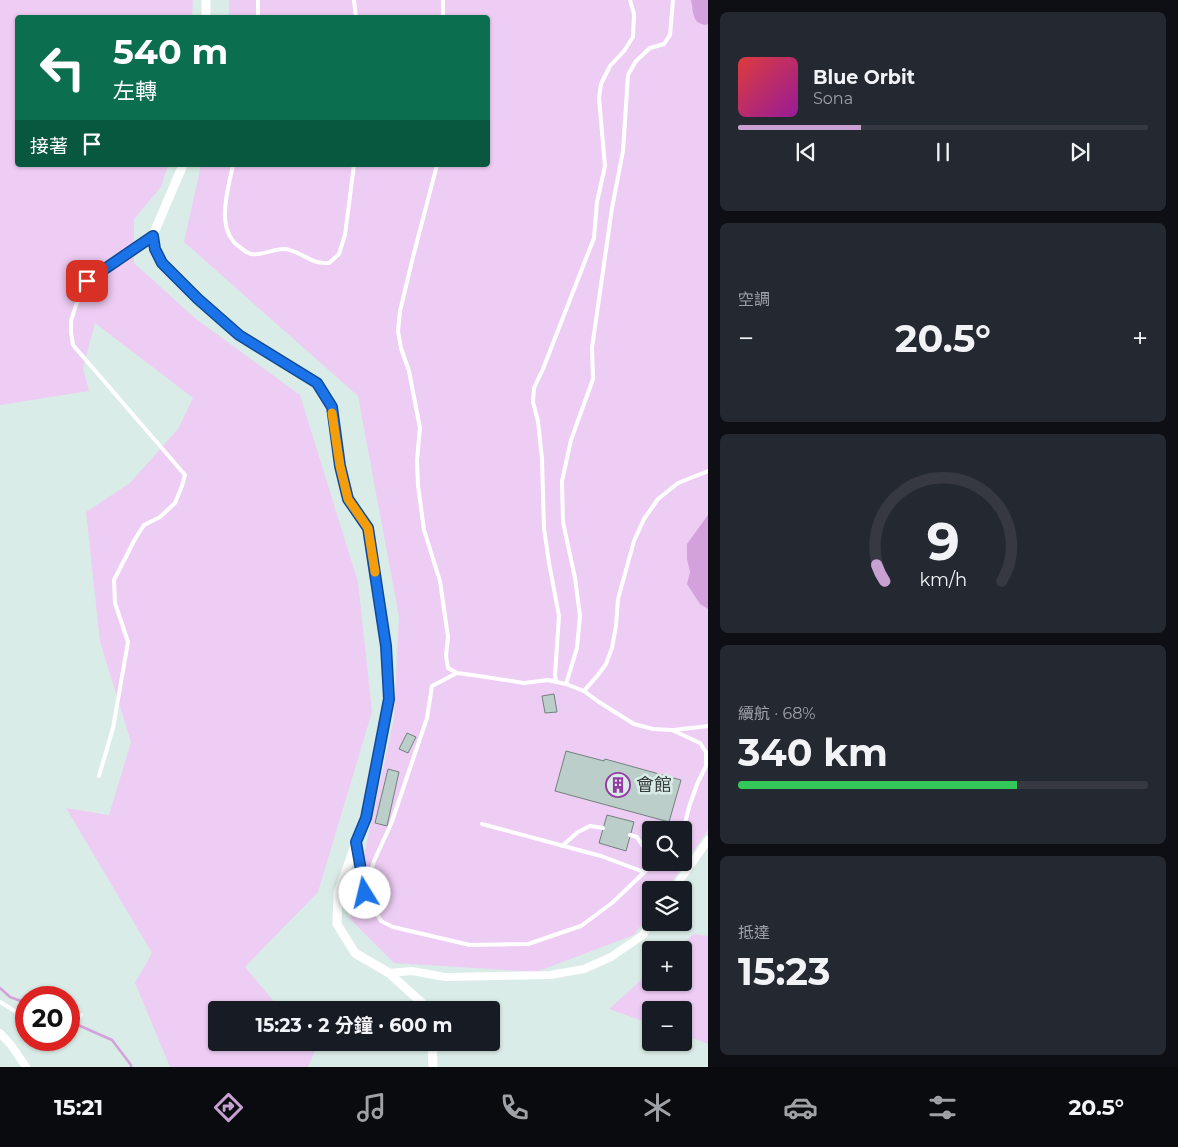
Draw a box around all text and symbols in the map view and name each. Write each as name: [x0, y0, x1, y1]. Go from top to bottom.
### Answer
text: 540 m: [113, 30, 228, 73]
icon: left: [30, 35, 95, 100]
text: Blue Orbit: [813, 66, 915, 89]
text: 左轉: [113, 78, 157, 105]
text: Sona: [813, 89, 853, 108]
icon: arrive: [78, 130, 106, 158]
text: 接著: [30, 135, 68, 158]
icon: previous: [792, 138, 820, 166]
icon: pause: [929, 138, 957, 166]
icon: next: [1066, 138, 1094, 166]
pin: [66, 260, 108, 302]
icon: arrive: [73, 267, 101, 295]
text: 空調: [738, 290, 770, 309]
text: 20.5°: [895, 315, 991, 362]
text: −: [738, 321, 754, 355]
text: +: [1132, 321, 1148, 355]
text: 9: [926, 510, 960, 573]
text: km/h: [919, 569, 967, 590]
text: 續航 · 68%: [738, 704, 815, 723]
text: 340 km: [738, 729, 888, 776]
building icon: 會館: [605, 772, 631, 798]
place label: 會館: [636, 774, 672, 796]
map controls: [642, 821, 692, 1051]
button: search: [642, 821, 692, 871]
position arrow: [338, 866, 390, 918]
button: layers: [642, 881, 692, 931]
text: 抵達: [738, 923, 770, 942]
button: +: [642, 941, 692, 991]
text: 15:23: [738, 948, 830, 995]
speed limit sign: 20: [15, 986, 80, 1051]
button: −: [642, 1001, 692, 1051]
text: 15:23 · 2 分鐘 · 600 m: [256, 1014, 452, 1037]
icon: directions: [211, 1090, 246, 1125]
icon: music: [354, 1090, 389, 1125]
icon: phone: [497, 1090, 532, 1125]
icon: climate: [640, 1090, 675, 1125]
icon: car: [783, 1090, 818, 1125]
icon: filters: [925, 1090, 960, 1125]
text: 15:21: [54, 1094, 103, 1121]
text: 20.5°: [1068, 1094, 1124, 1121]

